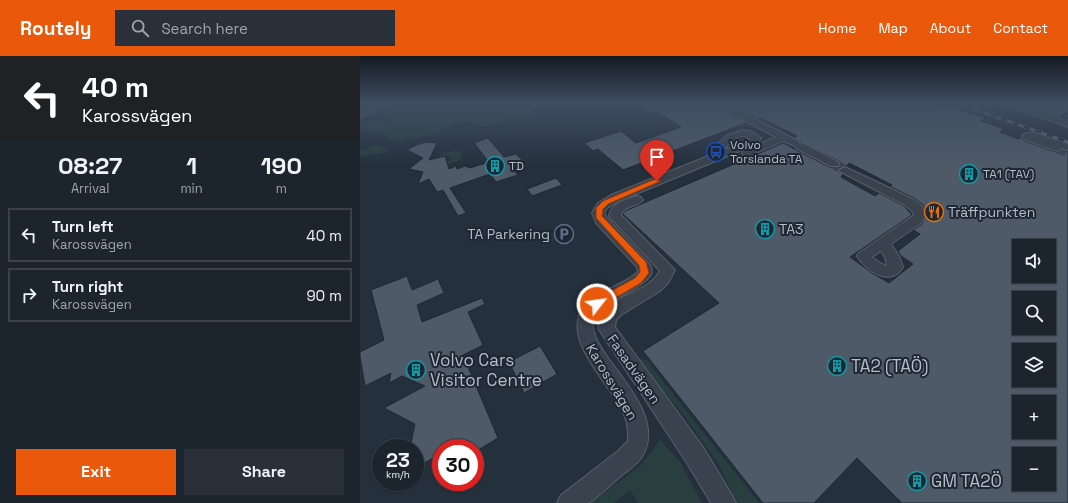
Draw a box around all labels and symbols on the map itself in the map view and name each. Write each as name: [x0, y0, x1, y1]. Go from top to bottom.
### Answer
place label: Volvo Torslanda TA: [730, 137, 803, 167]
pin: [640, 140, 674, 181]
bus stop icon: Volvo Torslanda TA: [705, 141, 727, 163]
building icon: TD: [484, 155, 506, 177]
place label: TD: [509, 158, 524, 174]
building icon: TA1 (TAV): [958, 163, 980, 185]
place label: TA1 (TAV): [983, 166, 1034, 182]
restaurant icon: Träffpunkten: [923, 201, 945, 223]
place label: Träffpunkten: [948, 203, 1035, 221]
building icon: TA3: [754, 218, 776, 240]
place label: TA3: [779, 220, 803, 238]
parking icon: TA Parkering: [553, 223, 575, 245]
place label: TA Parkering: [467, 225, 550, 243]
position arrow: [576, 283, 618, 325]
street label: Fasadvägen: [603, 331, 665, 407]
street label: Karossvägen: [582, 341, 642, 423]
place label: Volvo Cars Visitor Centre: [430, 349, 542, 391]
building icon: TA2 (TAÖ): [826, 355, 848, 377]
place label: TA2 (TAÖ): [851, 355, 928, 377]
building icon: Volvo Cars Visitor Centre: [405, 359, 427, 381]
speed limit sign: 30: [432, 439, 484, 491]
building icon: GM TA2Ö: [906, 470, 928, 492]
place label: GM TA2Ö: [931, 470, 1002, 492]

